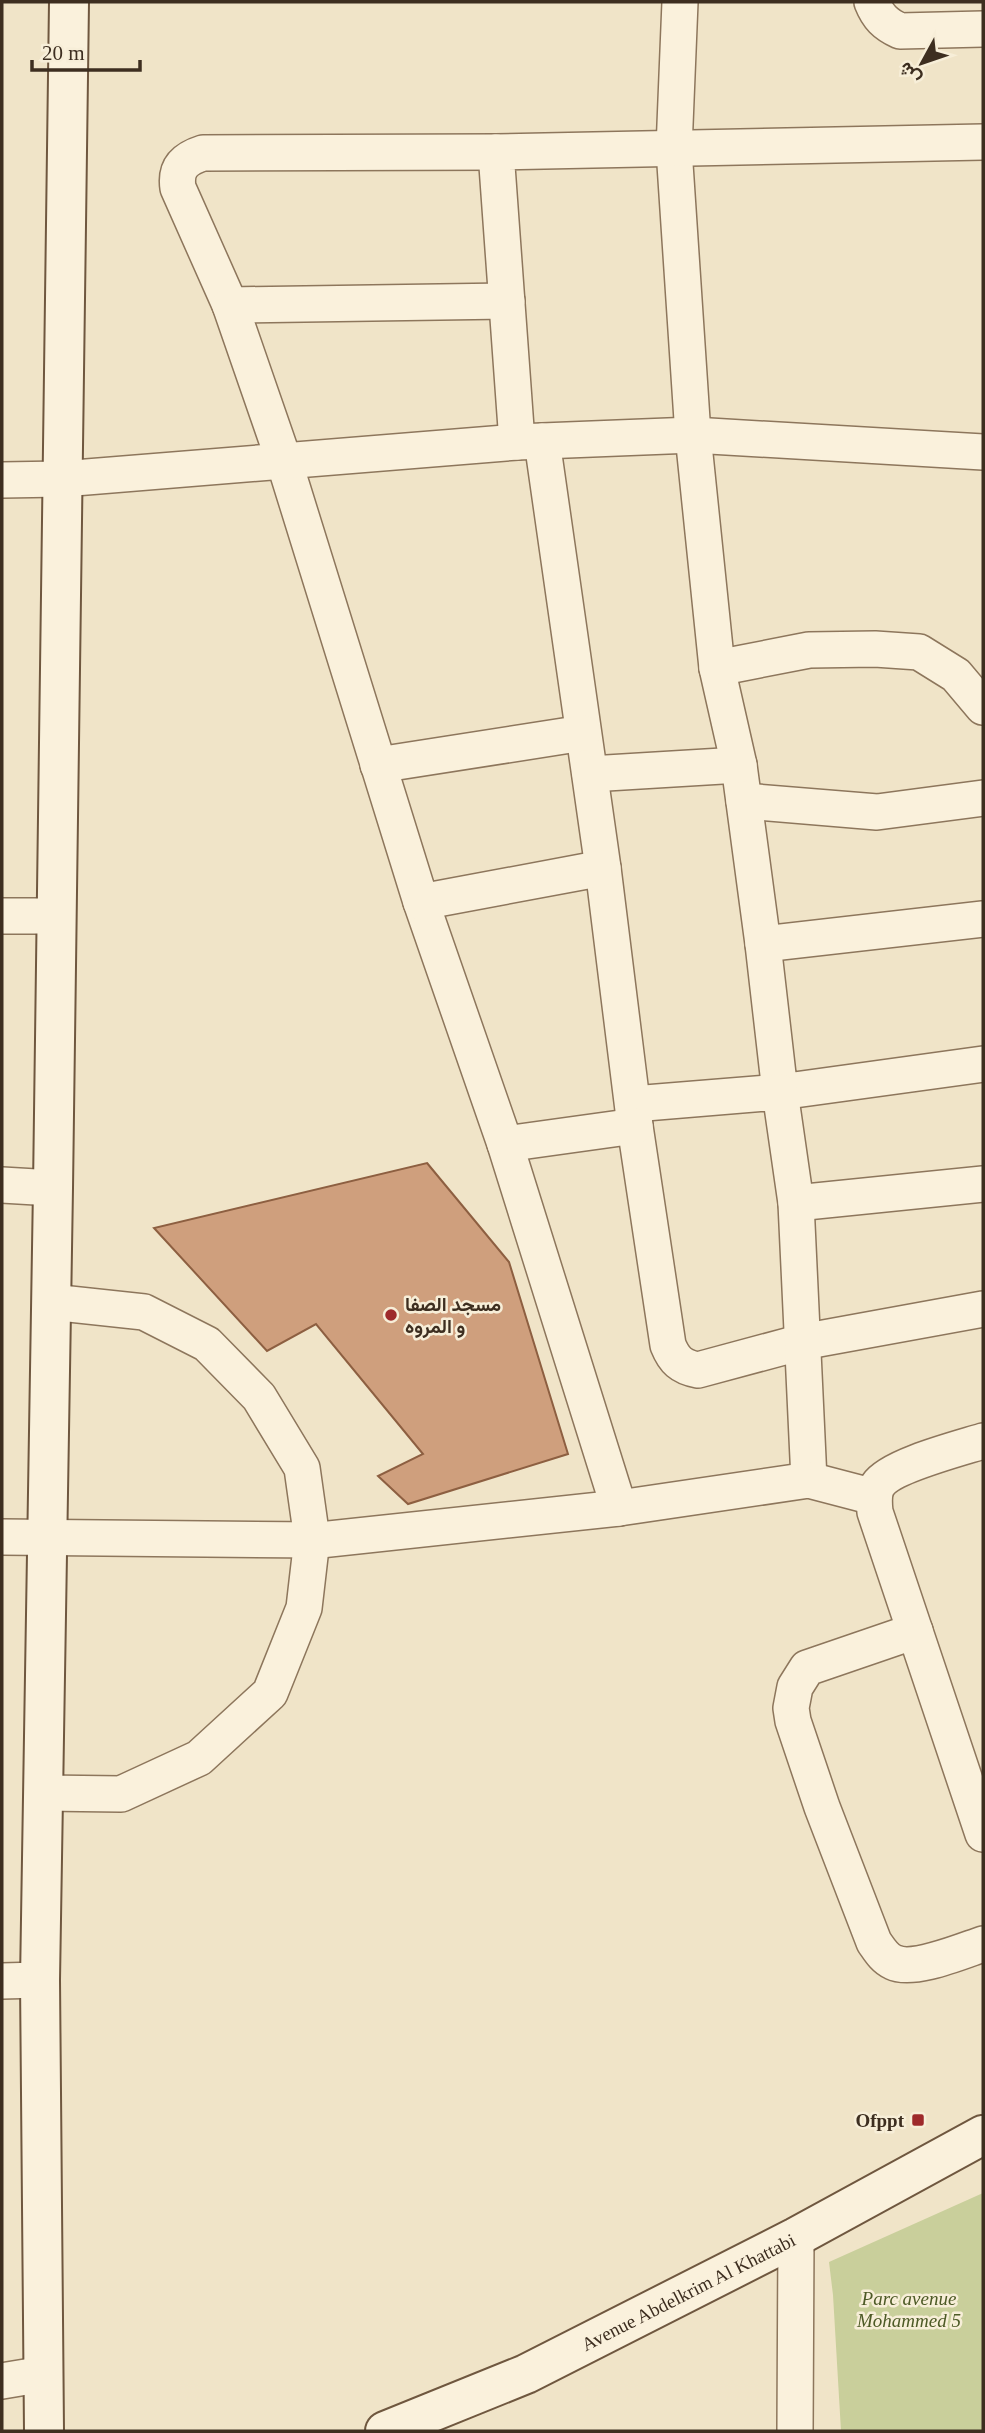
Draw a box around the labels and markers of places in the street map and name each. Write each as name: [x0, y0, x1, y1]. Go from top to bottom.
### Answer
place label: مسجد الصفا و المروه: [405, 1294, 501, 1339]
marker: مسجد الصفا و المروه: [383, 1307, 399, 1323]
place label: Ofppt: [855, 2110, 905, 2131]
marker: Ofppt: [910, 2112, 926, 2128]

